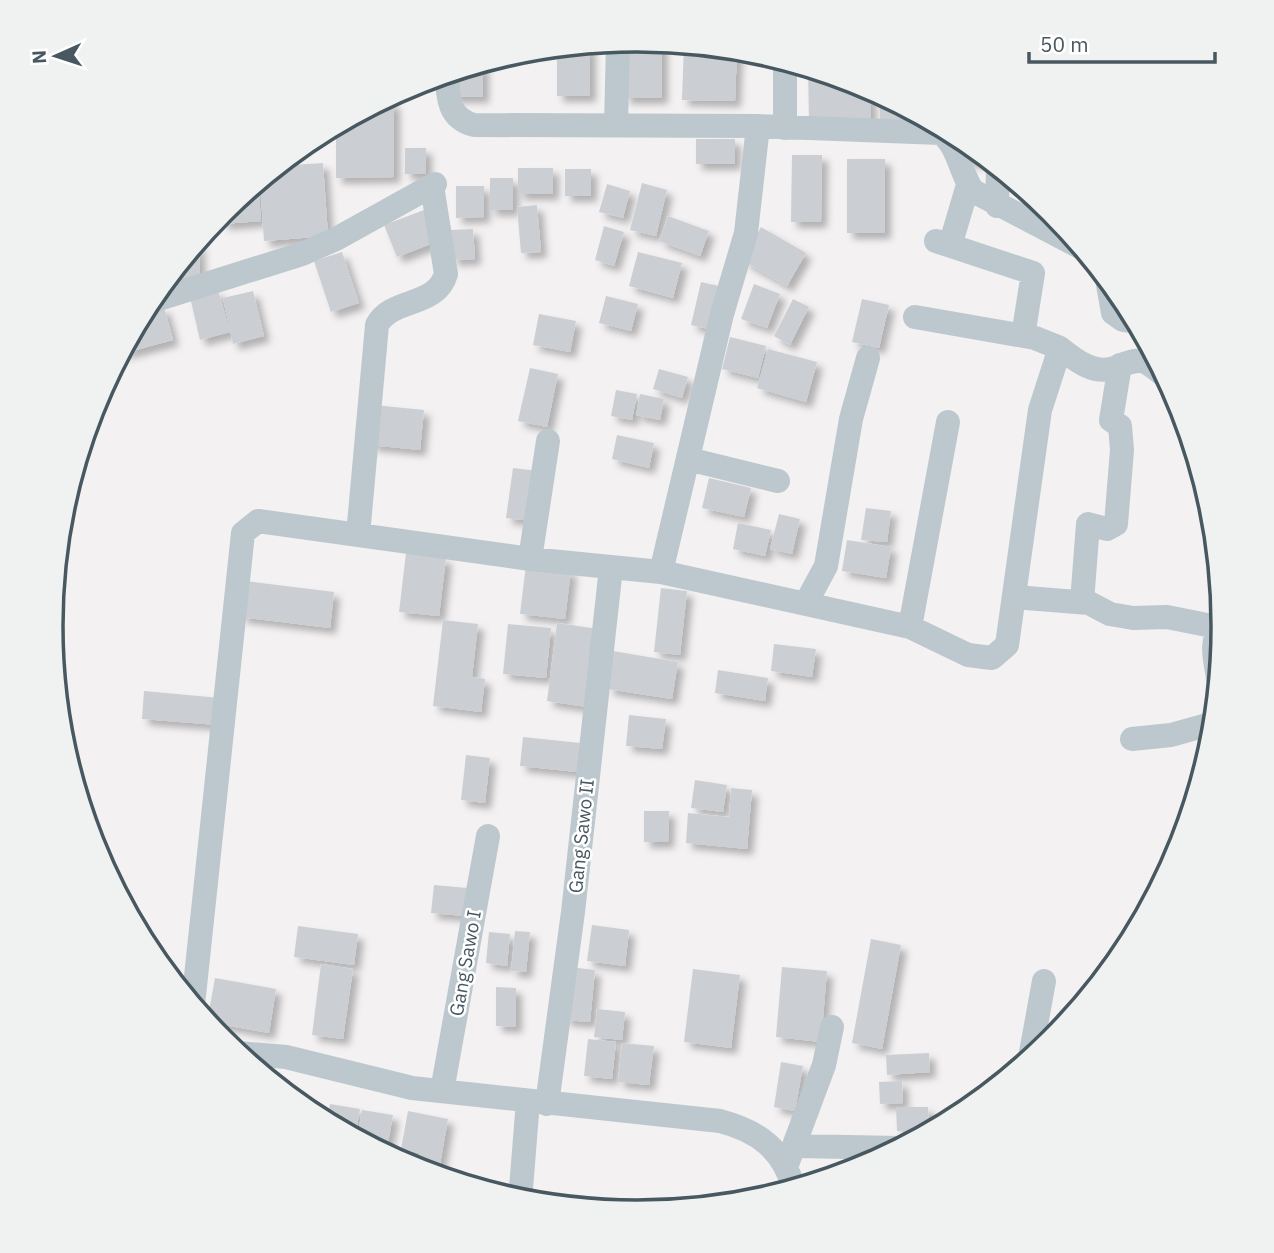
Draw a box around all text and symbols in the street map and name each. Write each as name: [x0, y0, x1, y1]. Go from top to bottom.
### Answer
north arrow: [21, 21, 91, 91]
scale bar: [1029, 21, 1214, 65]
text: 50 m: [1040, 30, 1089, 58]
text: N: [27, 49, 51, 64]
street label: Gang Sawo II: [563, 778, 599, 894]
street label: Gang Sawo I: [444, 908, 486, 1018]

